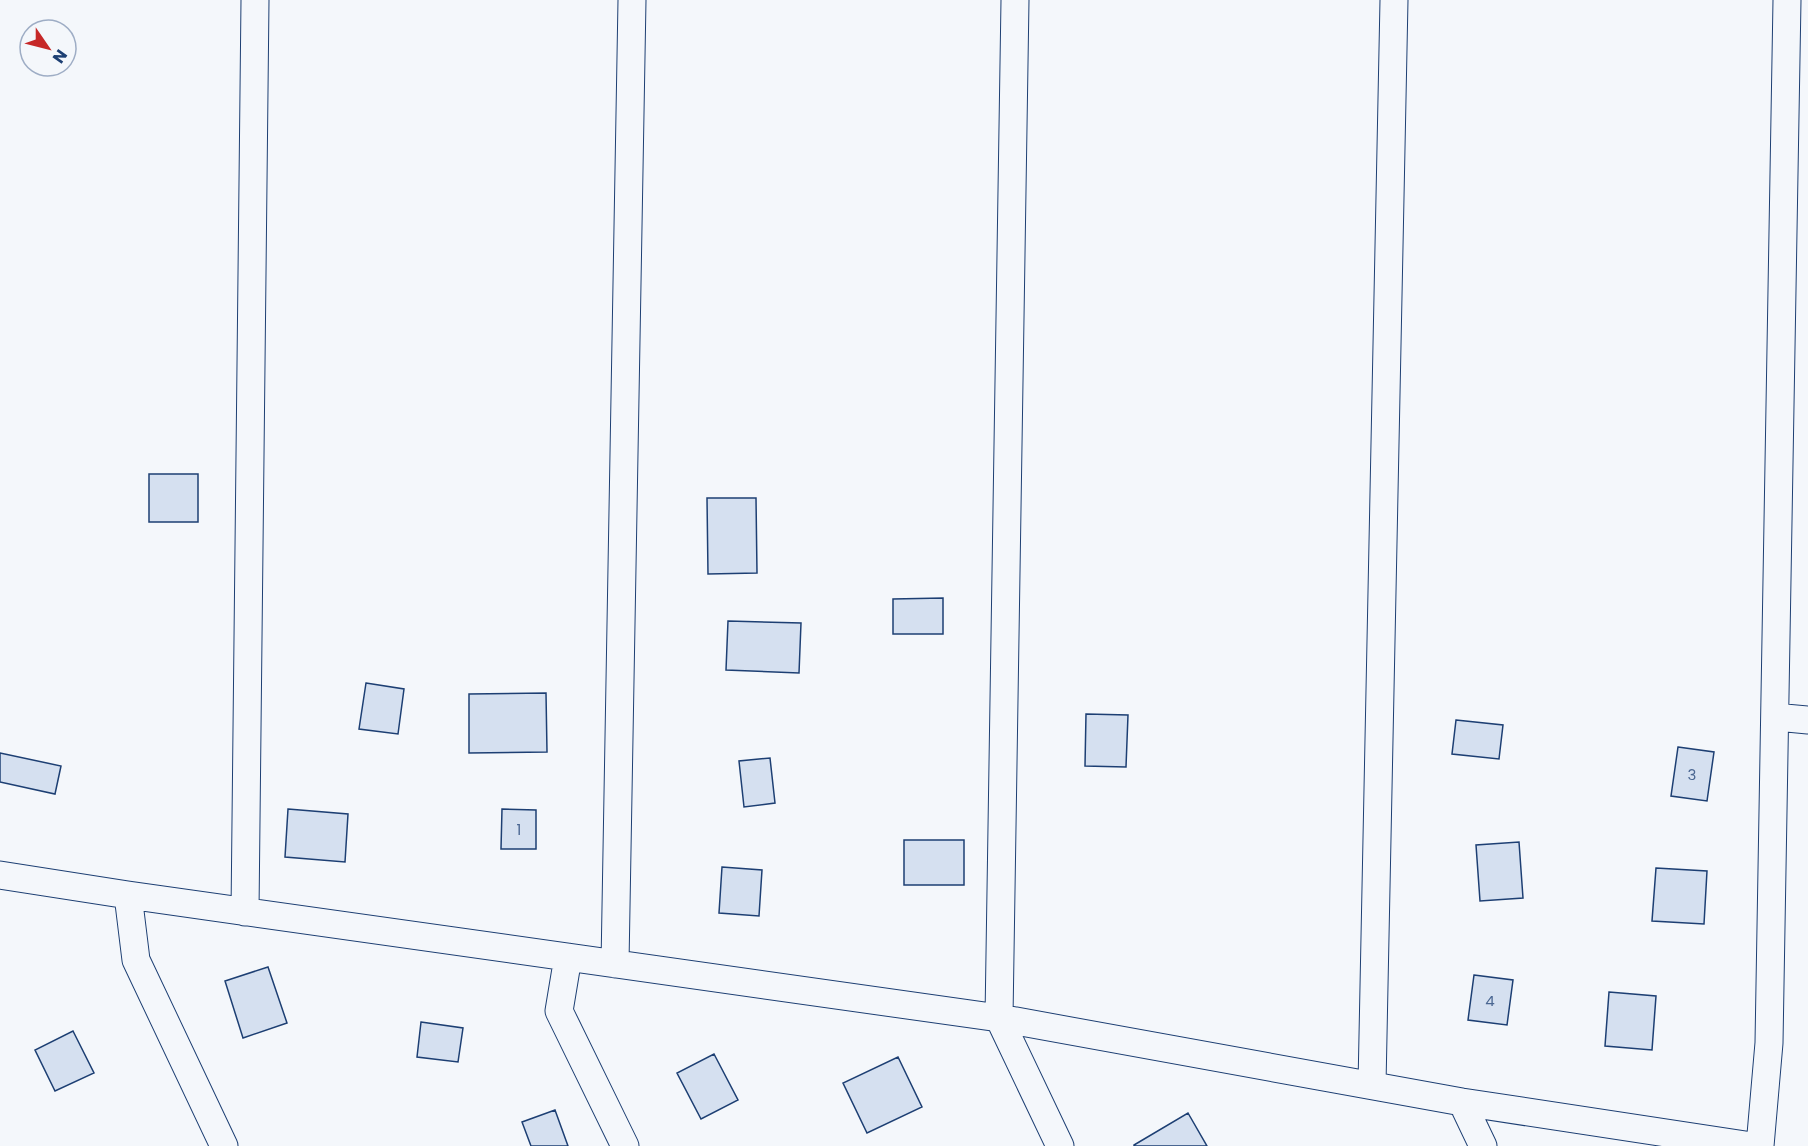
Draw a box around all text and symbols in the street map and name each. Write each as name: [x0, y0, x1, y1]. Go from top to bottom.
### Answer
north arrow: [18, 18, 78, 78]
text: N: [47, 45, 73, 68]
house number: 3: [1688, 764, 1696, 785]
house number: 1: [517, 819, 521, 840]
house number: 4: [1485, 990, 1495, 1011]

